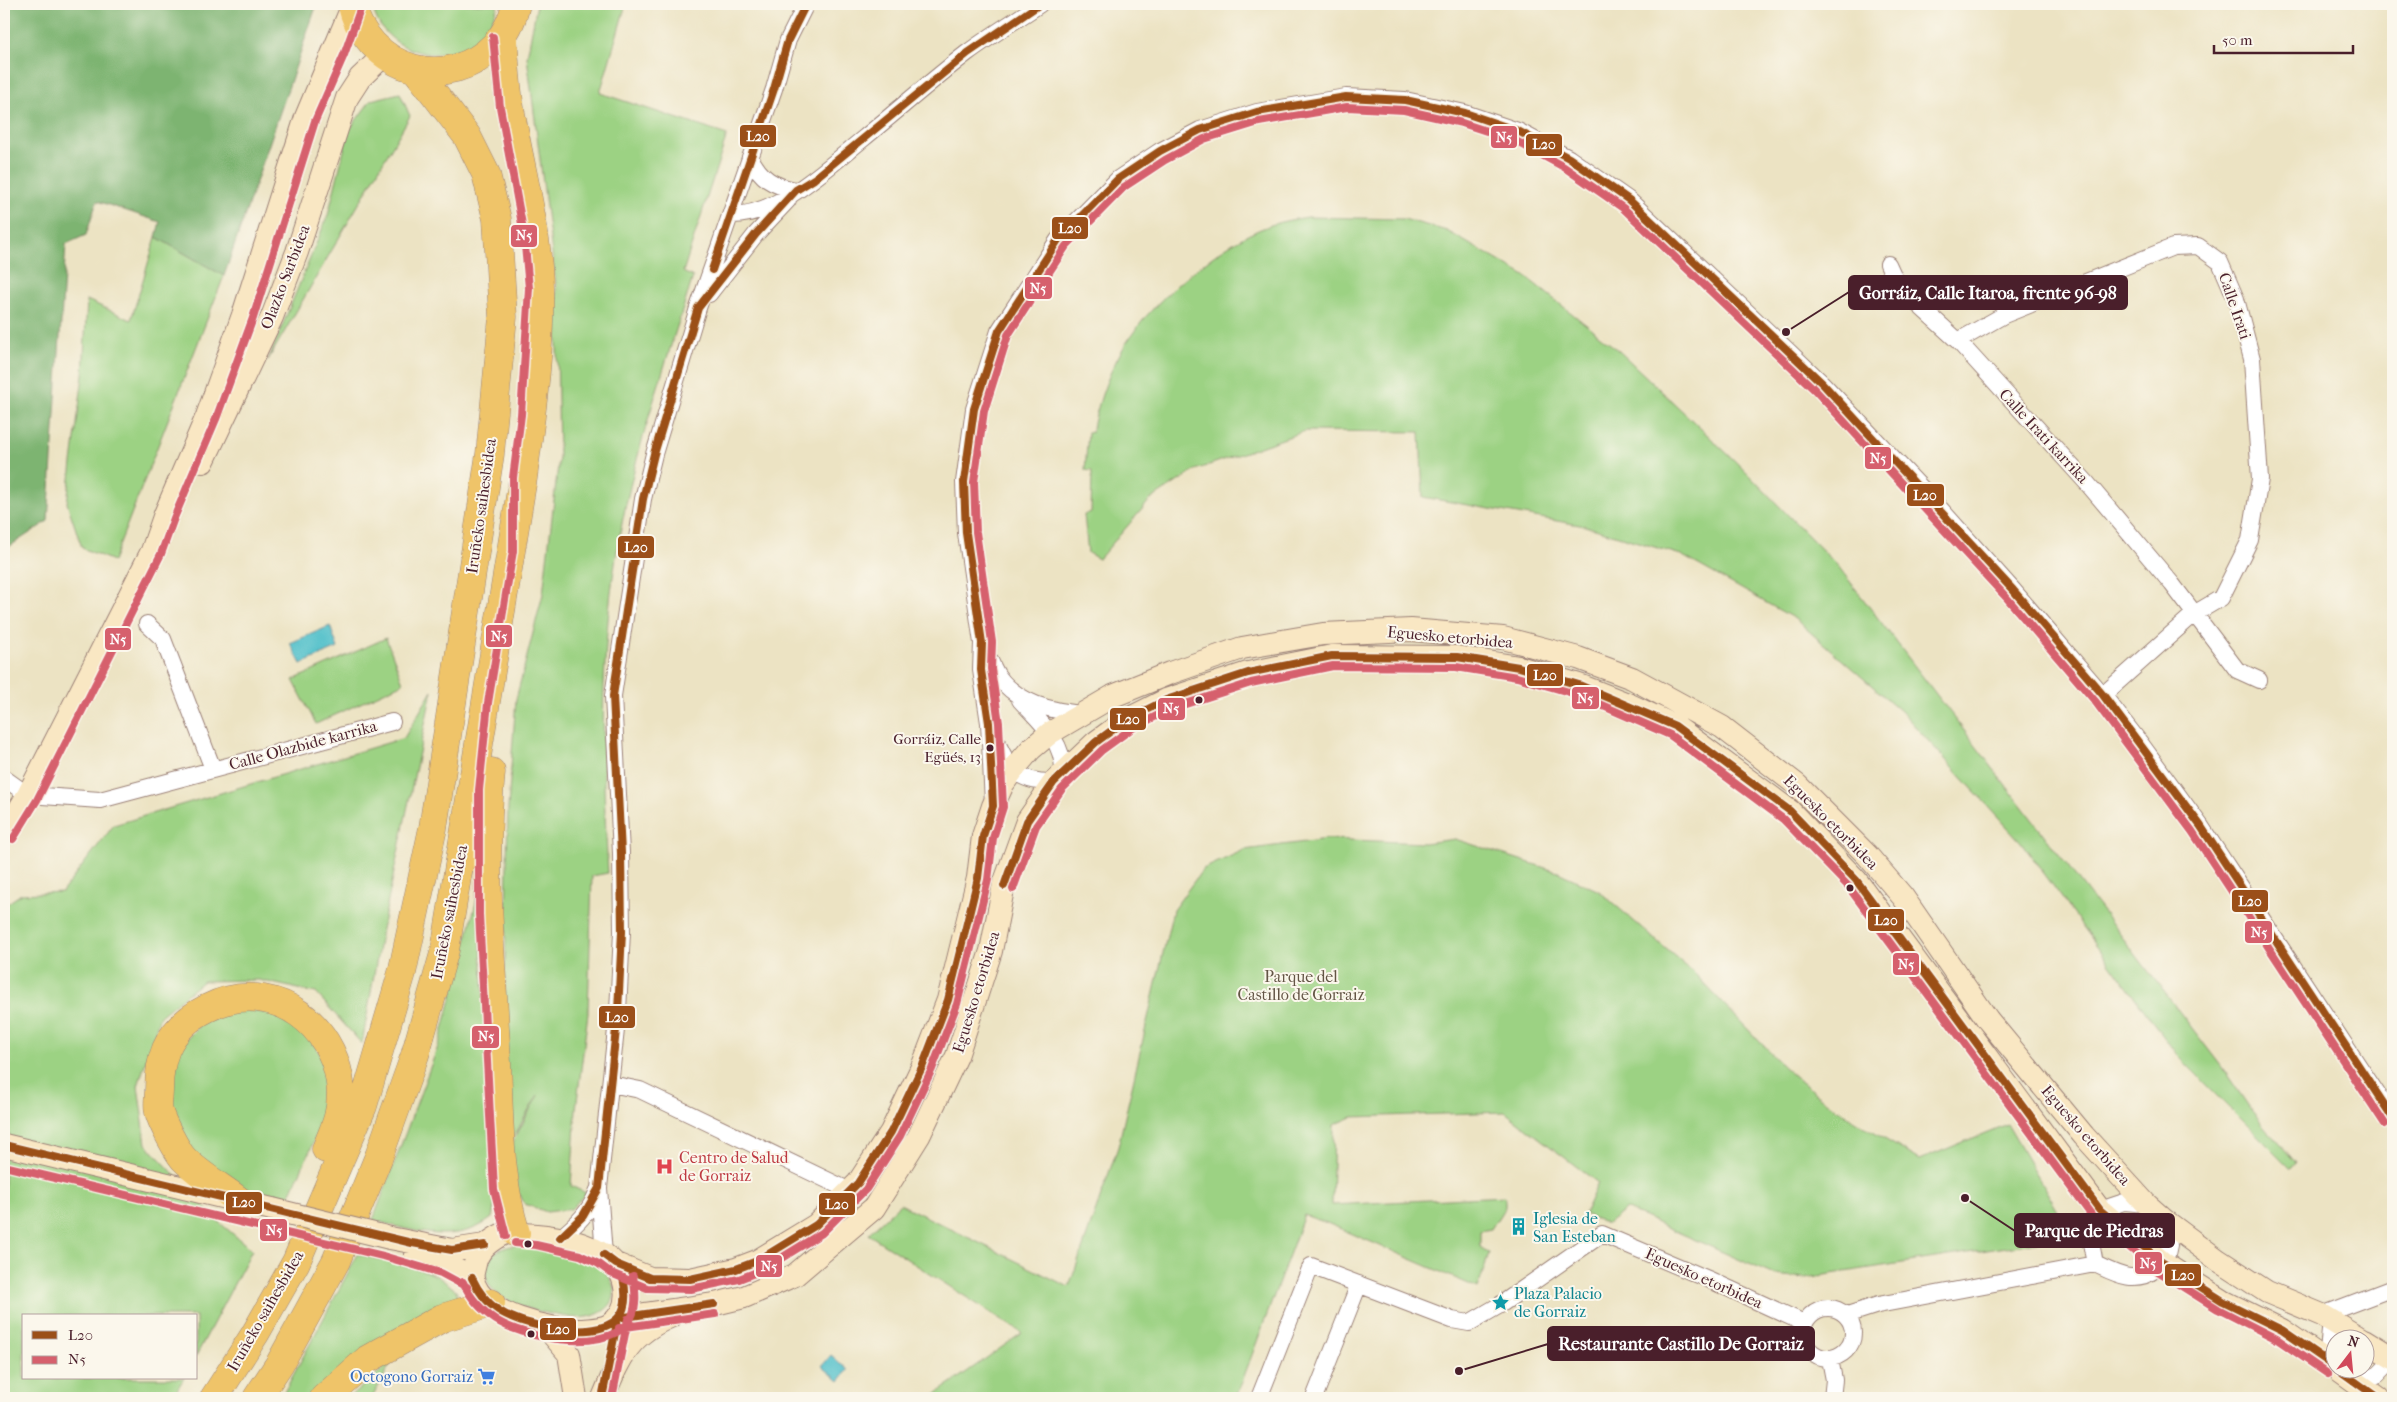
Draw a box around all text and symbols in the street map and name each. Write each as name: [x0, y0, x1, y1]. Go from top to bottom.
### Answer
scale bar: [2214, 22, 2353, 54]
text: 50 m: [2222, 31, 2253, 49]
line badge: L20: [739, 124, 777, 148]
line badge: N5: [1490, 125, 1518, 149]
text: L20: [746, 128, 770, 145]
text: N5: [1496, 129, 1512, 146]
line badge: L20: [1525, 133, 1563, 157]
text: L20: [1532, 136, 1556, 153]
line badge: L20: [1051, 216, 1089, 240]
text: L20: [1058, 220, 1082, 237]
street label: Olazko Sarbidea: [256, 221, 314, 332]
line badge: N5: [510, 224, 538, 248]
text: N5: [516, 227, 532, 244]
street label: Calle Irati: [2215, 270, 2255, 342]
line badge: N5: [1024, 276, 1053, 300]
callout: Gorráiz, Calle Itaroa, frente 96-98: [1849, 276, 2127, 309]
text: N5: [1030, 280, 1046, 297]
text: Gorráiz, Calle Itaroa, frente 96-98: [1859, 283, 2117, 304]
street label: Calle Irati karrika: [1995, 385, 2093, 488]
street label: Iruñeko saihesbidea: [462, 437, 500, 575]
line badge: N5: [1864, 446, 1892, 470]
text: N5: [1870, 450, 1886, 467]
line badge: L20: [1906, 483, 1945, 507]
text: L20: [1913, 487, 1937, 504]
line badge: L20: [617, 535, 655, 559]
text: L20: [624, 539, 648, 556]
street label: Eguesko etorbidea: [1386, 622, 1514, 652]
line badge: N5: [485, 624, 513, 648]
line badge: N5: [104, 627, 132, 651]
text: N5: [491, 628, 507, 645]
text: N5: [110, 631, 126, 648]
line badge: L20: [1526, 663, 1564, 687]
text: L20: [1533, 667, 1557, 684]
line badge: N5: [1571, 686, 1600, 710]
text: N5: [1577, 690, 1593, 707]
unlabelled marker: [1194, 695, 1204, 705]
line badge: N5: [1157, 697, 1186, 721]
text: N5: [1163, 700, 1179, 717]
line badge: L20: [1109, 707, 1147, 731]
text: L20: [1116, 711, 1140, 728]
street label: Calle Olazbide karrika: [227, 716, 380, 774]
place label: Gorráiz, Calle Egüés, 13: [893, 730, 982, 766]
marker: Gorráiz, Calle Egüés, 13: [985, 743, 995, 753]
street label: Eguesko etorbidea: [1780, 771, 1883, 874]
street label: Iruñeko saihesbidea: [427, 843, 471, 981]
unlabelled marker: [1845, 883, 1855, 893]
line badge: L20: [2231, 889, 2269, 913]
text: L20: [2238, 893, 2262, 910]
line badge: L20: [1867, 908, 1905, 932]
text: L20: [1874, 912, 1898, 929]
line badge: N5: [2244, 920, 2273, 944]
text: N5: [2251, 924, 2267, 941]
street label: Eguesko etorbidea: [948, 928, 1004, 1055]
line badge: N5: [1892, 952, 1920, 976]
text: N5: [1898, 956, 1914, 973]
park label: Parque del Castillo de Gorraiz: [1238, 967, 1365, 1004]
line badge: L20: [598, 1005, 636, 1029]
text: L20: [605, 1009, 629, 1026]
line badge: N5: [471, 1025, 500, 1049]
text: N5: [478, 1028, 494, 1045]
street label: Eguesko etorbidea: [2037, 1081, 2135, 1189]
place label: Centro de Salud de Gorraiz: [679, 1148, 789, 1185]
hospital icon: Centro de Salud de Gorraiz: [655, 1156, 675, 1176]
line badge: L20: [225, 1191, 263, 1215]
line badge: L20: [818, 1192, 856, 1216]
text: L20: [232, 1194, 256, 1211]
text: L20: [825, 1196, 849, 1213]
place label: Iglesia de San Esteban: [1533, 1209, 1616, 1246]
callout: Parque de Piedras: [2015, 1214, 2174, 1247]
building icon: Iglesia de San Esteban: [1509, 1217, 1529, 1237]
line badge: N5: [259, 1218, 288, 1242]
text: Parque de Piedras: [2025, 1221, 2164, 1242]
text: N5: [266, 1222, 282, 1239]
unlabelled marker: [523, 1239, 533, 1249]
street label: Eguesko etorbidea: [1642, 1244, 1766, 1313]
street label: Iruñeko saihesbidea: [223, 1247, 308, 1375]
line badge: N5: [2134, 1251, 2163, 1275]
line badge: N5: [755, 1254, 783, 1278]
text: N5: [2140, 1255, 2156, 1272]
text: N5: [761, 1258, 777, 1275]
line badge: L20: [2164, 1263, 2202, 1287]
text: L20: [2171, 1267, 2195, 1284]
place label: Plaza Palacio de Gorraiz: [1514, 1284, 1602, 1321]
place icon: Plaza Palacio de Gorraiz: [1490, 1292, 1510, 1312]
legend: [22, 1314, 198, 1380]
line badge: L20: [539, 1317, 577, 1341]
text: L20: [546, 1321, 570, 1338]
text: L20: [68, 1326, 93, 1344]
callout: Restaurante Castillo De Gorraiz: [1548, 1327, 1814, 1360]
unlabelled marker: [526, 1329, 536, 1339]
north arrow: [2324, 1330, 2374, 1380]
text: N: [2346, 1332, 2361, 1352]
text: Restaurante Castillo De Gorraiz: [1558, 1334, 1804, 1355]
text: N5: [68, 1350, 86, 1368]
supermarket icon: Octogono Gorraiz: [477, 1366, 497, 1386]
place label: Octogono Gorraiz: [350, 1367, 473, 1386]

